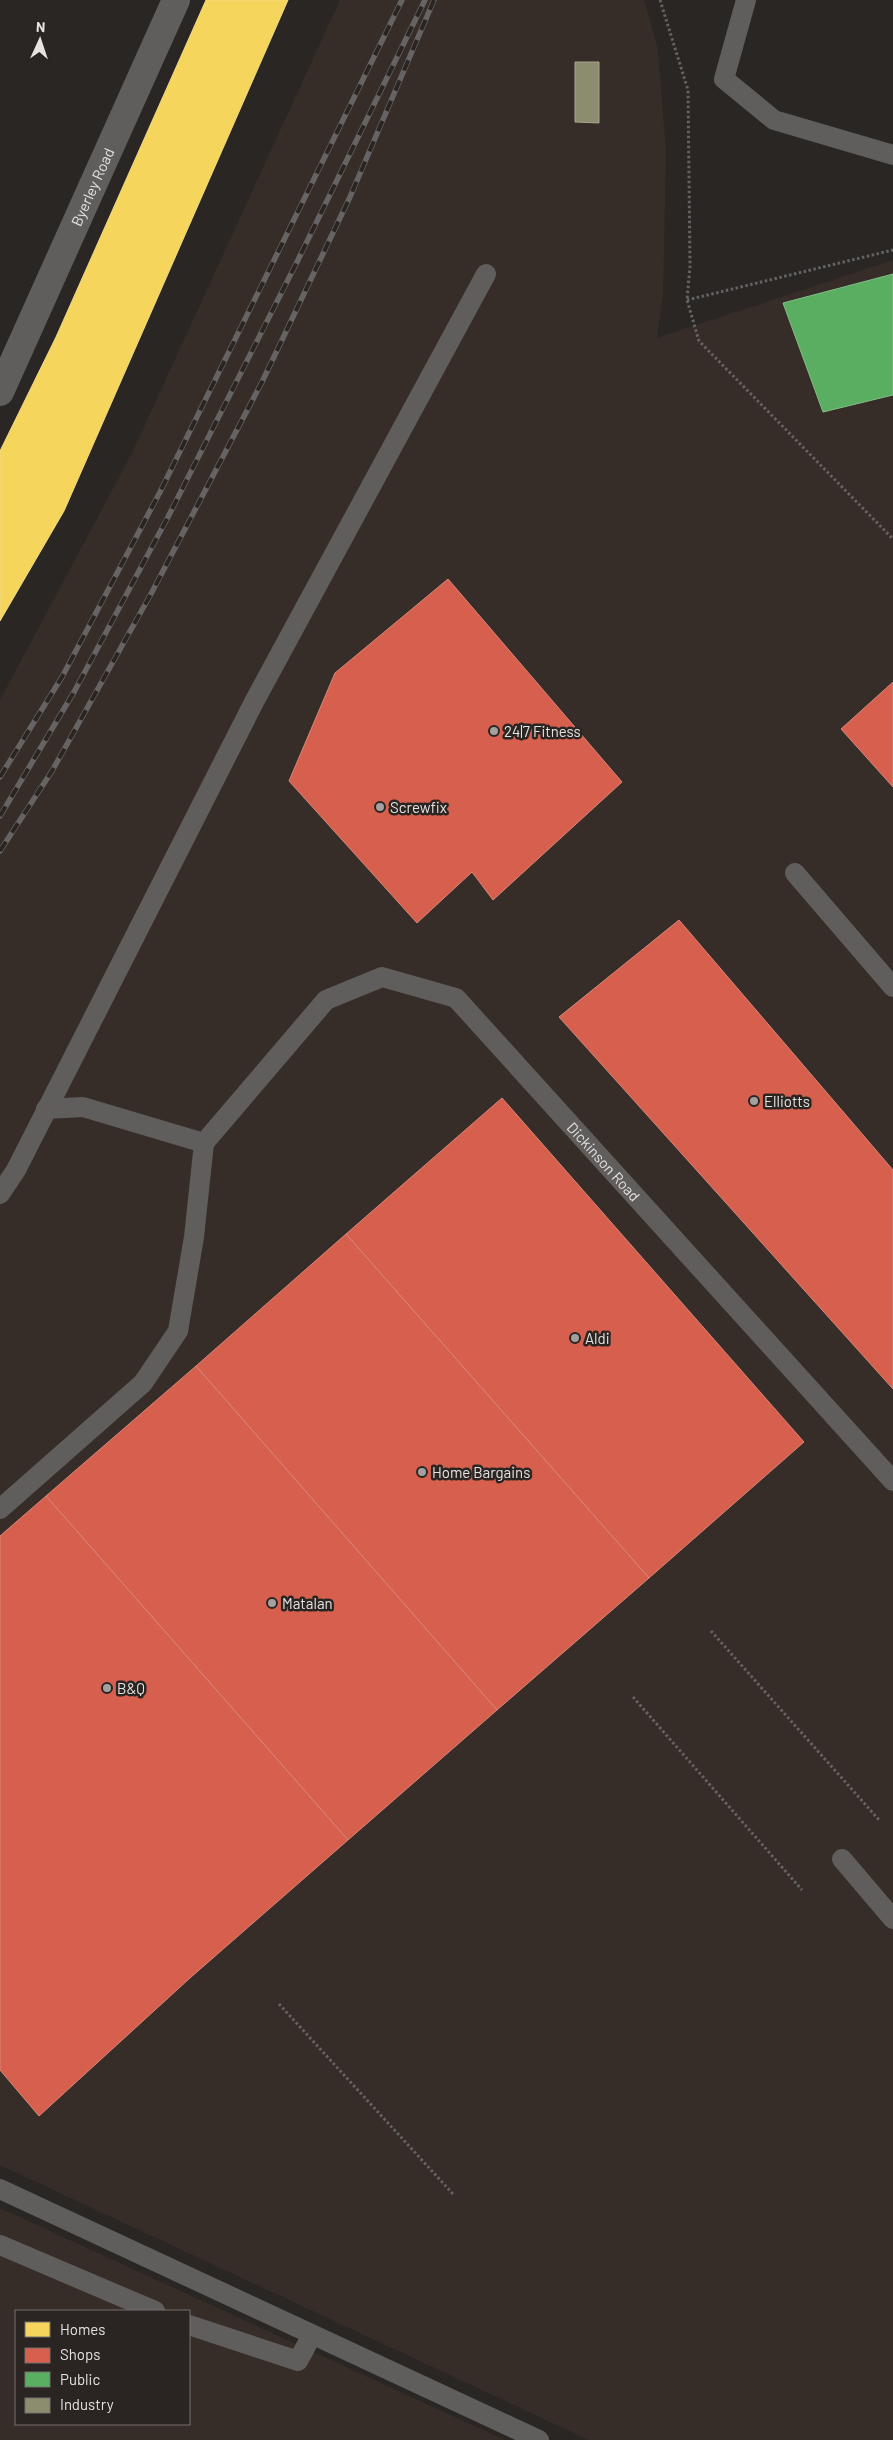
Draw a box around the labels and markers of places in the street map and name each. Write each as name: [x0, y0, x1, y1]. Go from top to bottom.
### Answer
place label: 24|7 Fitness: [504, 722, 581, 740]
marker: 24|7 Fitness: [488, 725, 500, 737]
place label: Screwfix: [390, 798, 447, 816]
marker: Screwfix: [374, 801, 386, 813]
place label: Elliotts: [764, 1092, 810, 1110]
marker: Elliotts: [748, 1095, 760, 1107]
place label: Aldi: [585, 1329, 610, 1347]
marker: Aldi: [569, 1332, 581, 1344]
place label: Home Bargains: [432, 1463, 530, 1481]
marker: Home Bargains: [416, 1466, 428, 1478]
place label: Matalan: [282, 1594, 333, 1612]
marker: Matalan: [266, 1597, 278, 1609]
place label: B&Q: [117, 1679, 145, 1697]
marker: B&Q: [101, 1682, 113, 1694]

